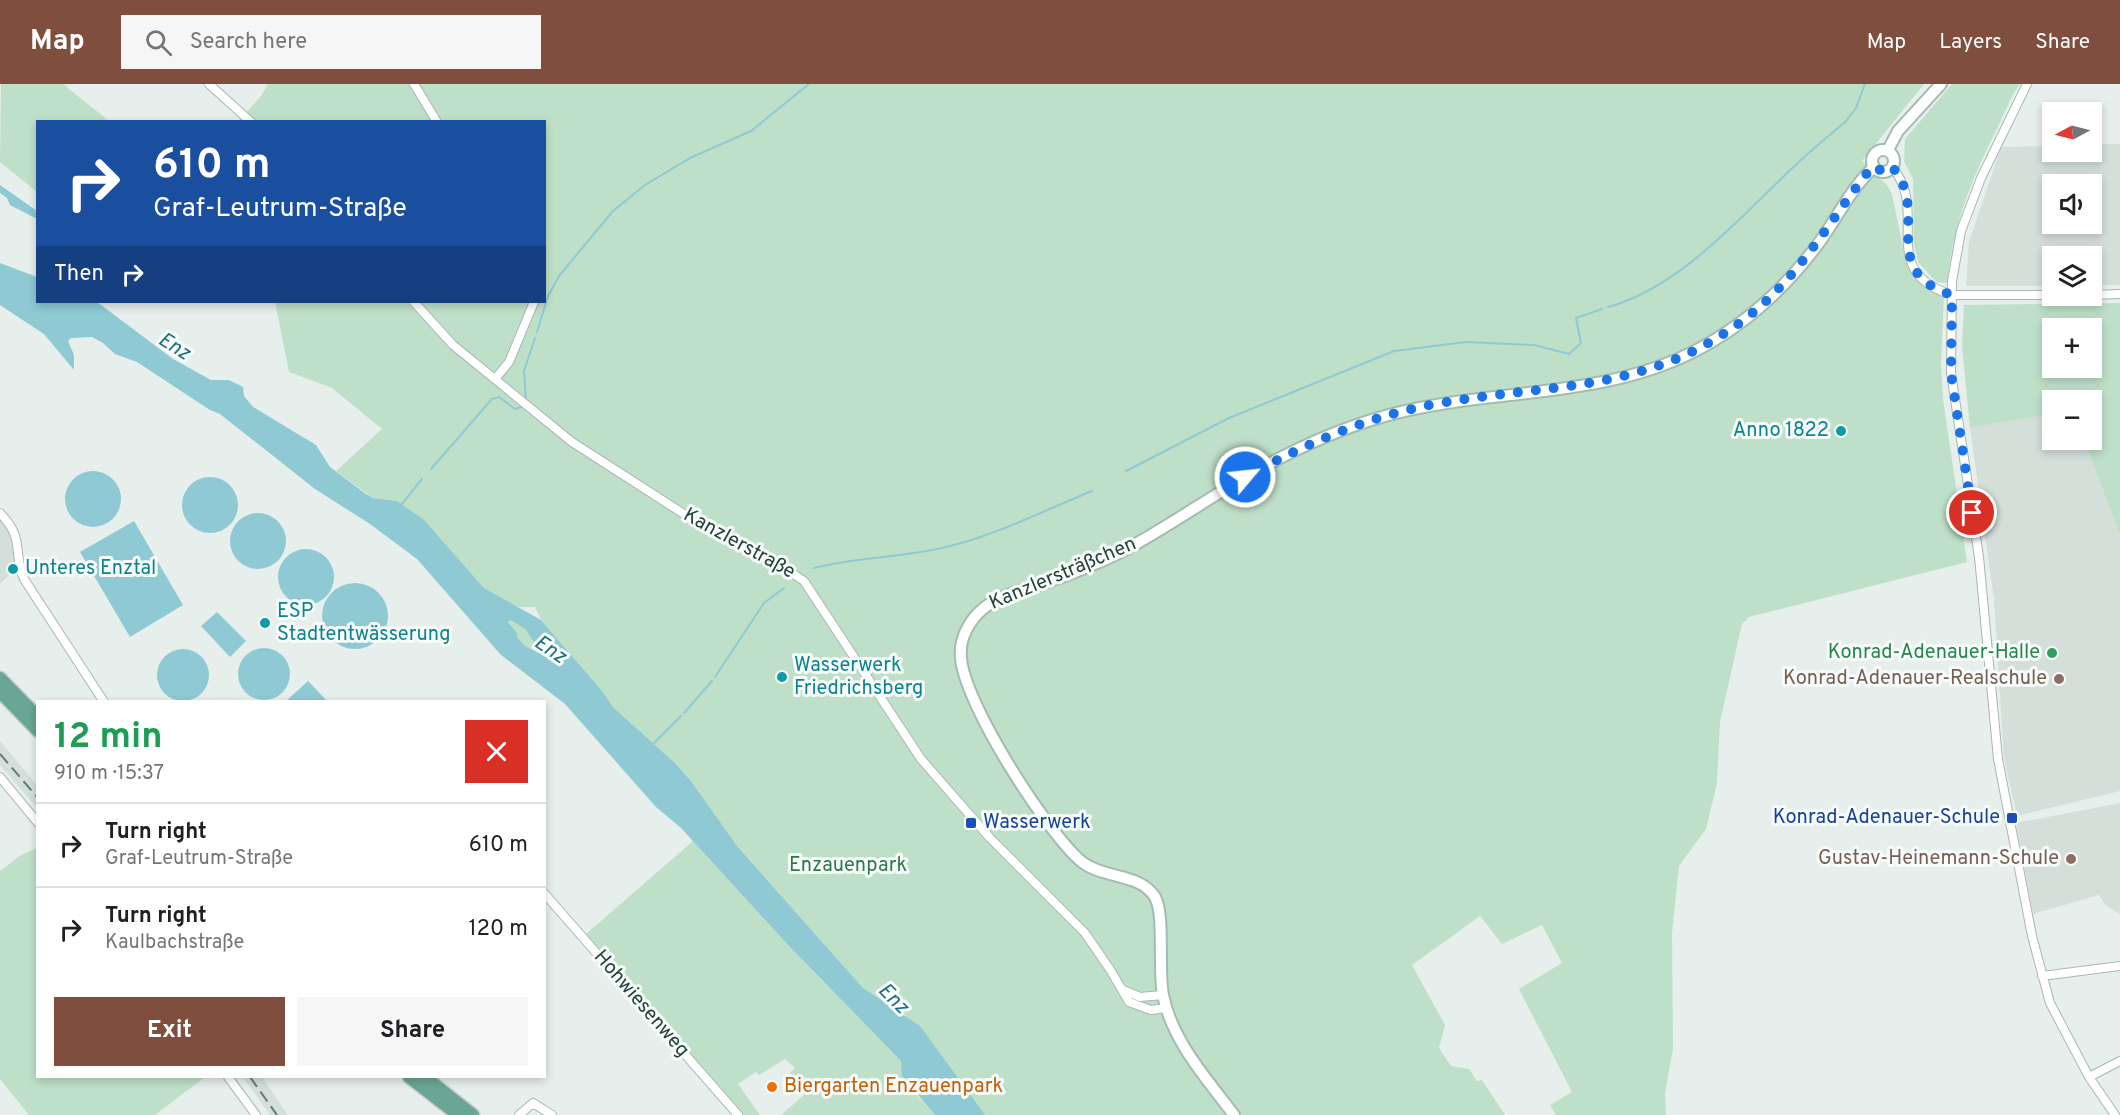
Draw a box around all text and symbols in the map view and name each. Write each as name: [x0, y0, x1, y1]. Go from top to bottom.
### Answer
search box: [121, 15, 541, 69]
text: Map: [30, 24, 85, 60]
icon: search: [142, 26, 175, 59]
text: Search here: [190, 29, 307, 56]
text: Map: [1867, 29, 1906, 56]
text: Layers: [1939, 29, 2002, 56]
text: Share: [2035, 29, 2090, 56]
north arrow: [2042, 102, 2102, 162]
map controls: [2042, 102, 2102, 450]
text: 610 m: [153, 140, 271, 193]
icon: right: [54, 144, 132, 222]
button: sound: [2042, 174, 2102, 234]
text: Graf-Leutrum-Straße: [153, 192, 407, 226]
button: layers: [2042, 246, 2102, 306]
icon: right: [116, 258, 149, 291]
text: Then: [54, 261, 104, 288]
button: +: [2042, 318, 2102, 378]
water label: Enz: [153, 327, 196, 368]
button: −: [2042, 390, 2102, 450]
place label: Anno 1822: [1733, 418, 1829, 444]
marker: Anno 1822: [1834, 424, 1848, 438]
position arrow: [1213, 445, 1277, 509]
pin: [1946, 487, 1997, 538]
icon: arrive: [1955, 496, 1988, 529]
street label: Kanzlerstraße: [678, 502, 800, 586]
street label: Kanzlersträßchen: [985, 531, 1141, 617]
place label: Unteres Enztal: [25, 556, 156, 582]
marker: Unteres Enztal: [6, 562, 20, 576]
place label: ESP Stadtentwässerung: [277, 599, 451, 648]
marker: ESP Stadtentwässerung: [258, 616, 272, 630]
water label: Enz: [529, 629, 572, 671]
place label: Konrad-Adenauer-Halle: [1828, 640, 2040, 666]
marker: Konrad-Adenauer-Halle: [2045, 646, 2059, 660]
place label: Wasserwerk Friedrichsberg: [794, 653, 923, 702]
place label: Konrad-Adenauer-Realschule: [1783, 666, 2047, 692]
marker: Wasserwerk Friedrichsberg: [775, 670, 789, 684]
marker: Konrad-Adenauer-Realschule: [2052, 672, 2066, 686]
text: 12 min: [54, 715, 162, 761]
button: close: [465, 720, 528, 783]
text: 910 m · 15:37: [54, 761, 164, 787]
place label: Konrad-Adenauer-Schule: [1773, 805, 2000, 831]
place label: Wasserwerk: [983, 810, 1091, 836]
marker: Konrad-Adenauer-Schule: [2005, 811, 2019, 825]
marker: Wasserwerk: [964, 816, 978, 830]
text: Turn right: [105, 819, 207, 846]
icon: right: [54, 829, 87, 862]
text: 610 m: [469, 832, 528, 859]
text: Graf-Leutrum-Straße: [105, 846, 293, 872]
place label: Gustav-Heinemann-Schule: [1818, 846, 2059, 872]
marker: Gustav-Heinemann-Schule: [2064, 852, 2078, 866]
park label: Enzauenpark: [789, 853, 907, 879]
text: Turn right: [105, 903, 207, 930]
icon: right: [54, 913, 87, 946]
text: 120 m: [468, 916, 528, 943]
text: Kaulbachstraße: [105, 930, 244, 956]
street label: Hohwiesenweg: [587, 945, 695, 1063]
water label: Enz: [872, 978, 915, 1021]
button: Exit: [54, 997, 285, 1066]
button: Share: [297, 997, 528, 1066]
place label: Biergarten Enzauenpark: [784, 1074, 1003, 1100]
marker: Biergarten Enzauenpark: [765, 1080, 779, 1094]

